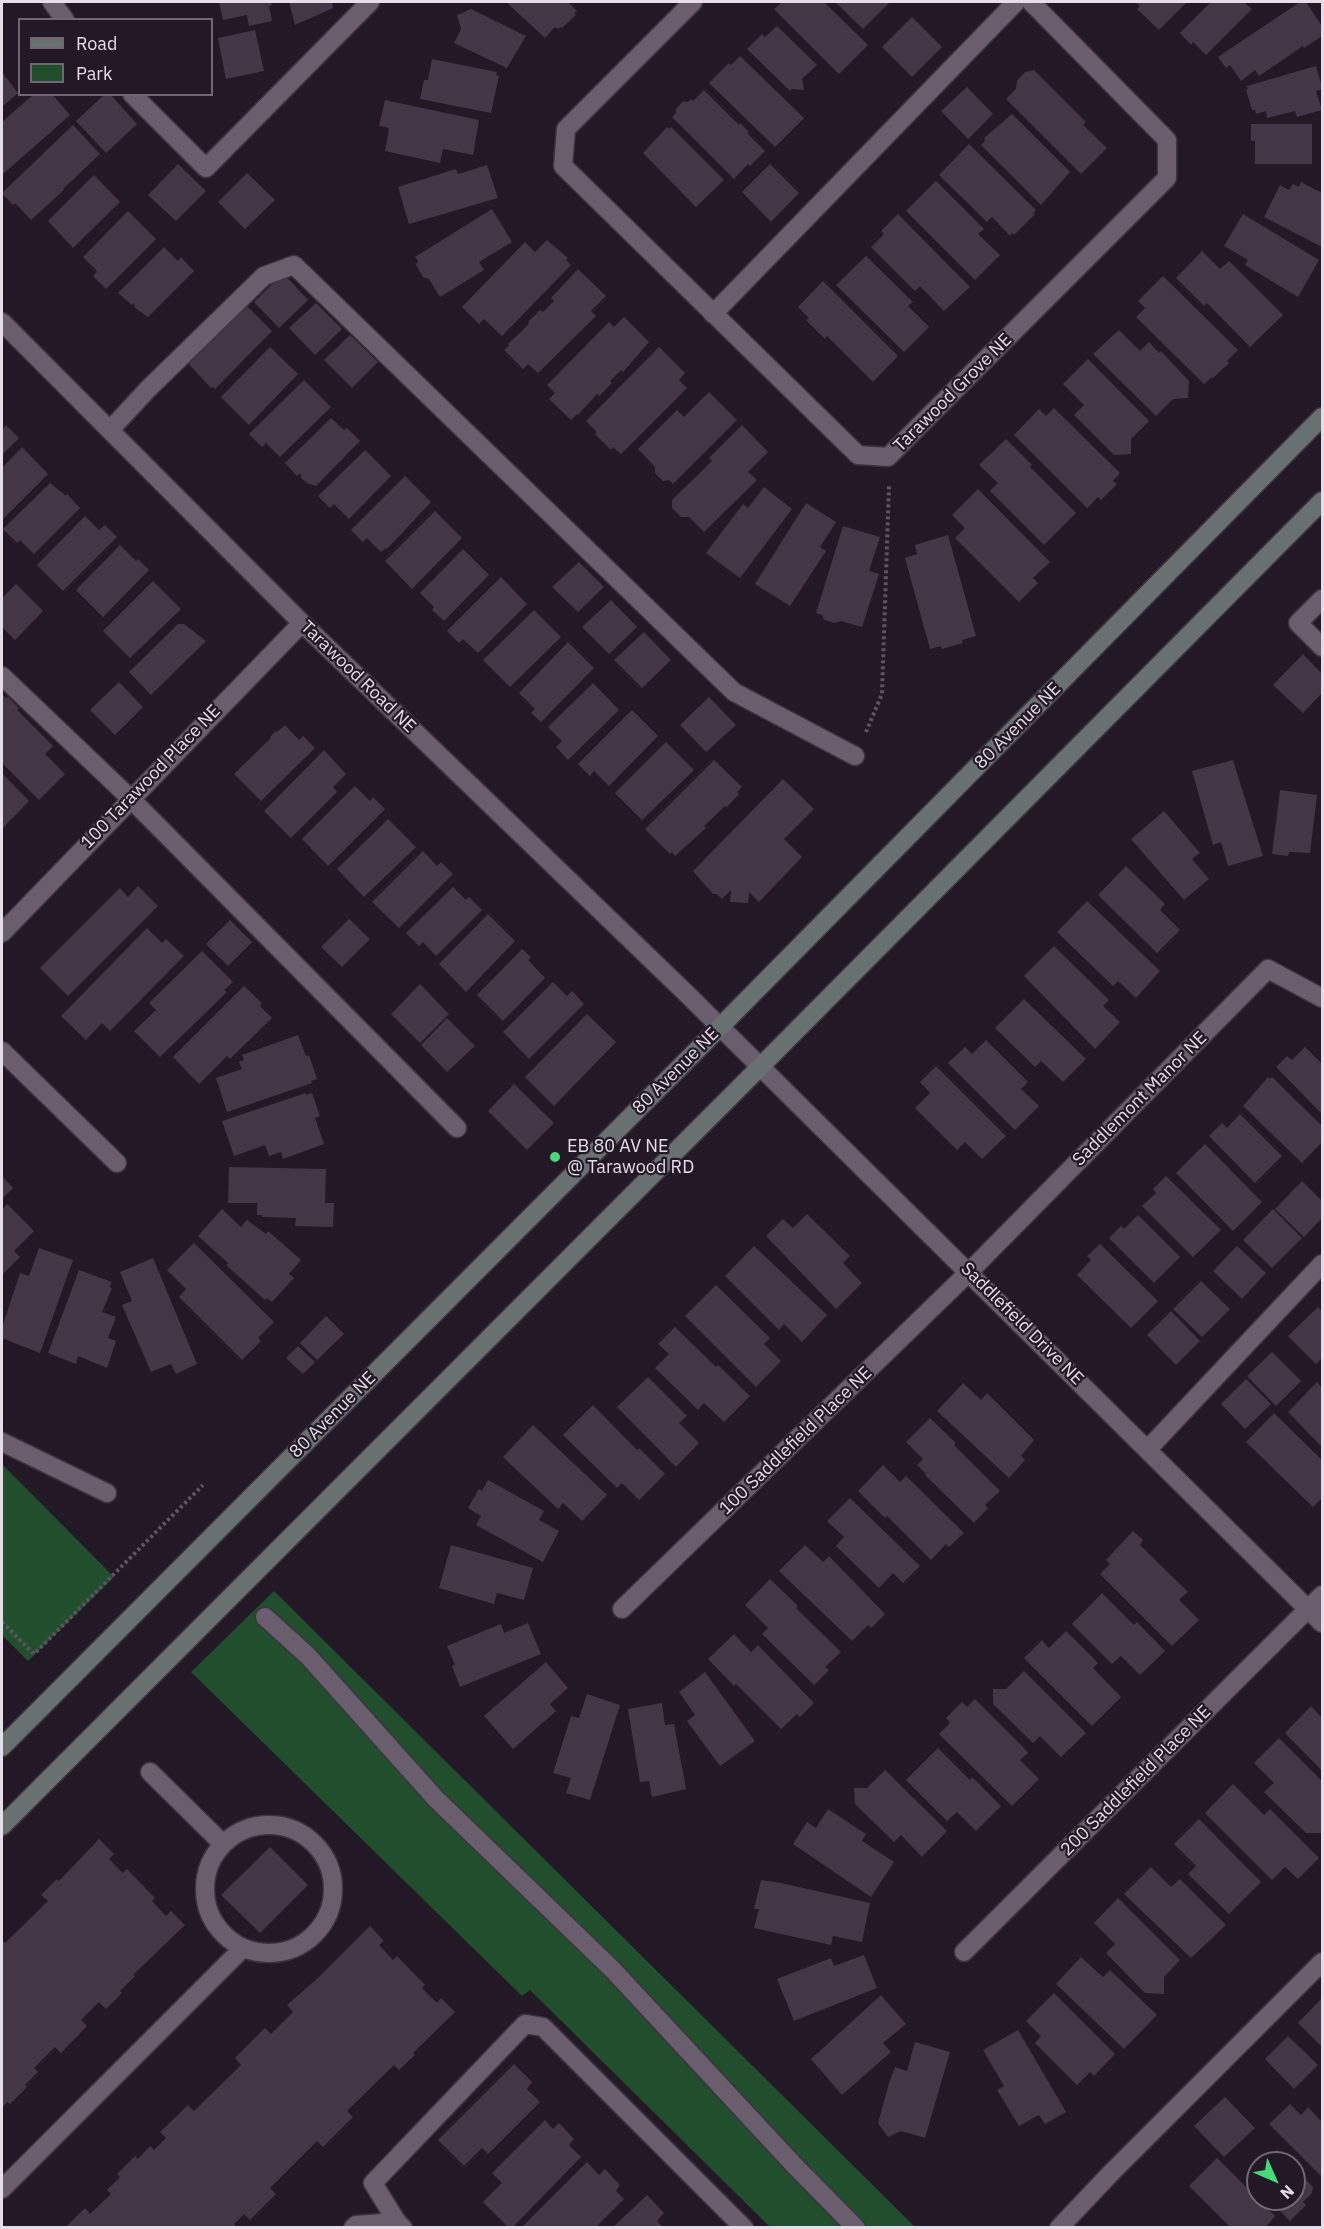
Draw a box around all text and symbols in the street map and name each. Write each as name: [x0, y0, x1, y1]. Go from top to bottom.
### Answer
legend: [18, 18, 213, 96]
text: Road: [76, 32, 117, 55]
text: Park: [76, 62, 112, 85]
street label: Tarawood Grove NE: [889, 329, 1017, 457]
street label: Tarawood Road NE: [296, 616, 420, 738]
street label: 80 Avenue NE: [970, 678, 1066, 774]
street label: 100 Tarawood Place NE: [77, 701, 225, 853]
street label: 80 Avenue NE: [628, 1023, 724, 1119]
street label: Saddlemont Manor NE: [1068, 1027, 1212, 1171]
place label: EB 80 AV NE @ Tarawood RD: [567, 1136, 694, 1178]
marker: EB 80 AV NE @ Tarawood RD: [548, 1150, 562, 1164]
street label: Saddlefield Drive NE: [956, 1258, 1088, 1390]
street label: 100 Saddlefield Place NE: [715, 1362, 877, 1520]
street label: 80 Avenue NE: [285, 1367, 381, 1463]
street label: 200 Saddlefield Place NE: [1056, 1701, 1216, 1861]
north arrow: [1246, 2151, 1306, 2211]
text: N: [1276, 2181, 1298, 2203]

